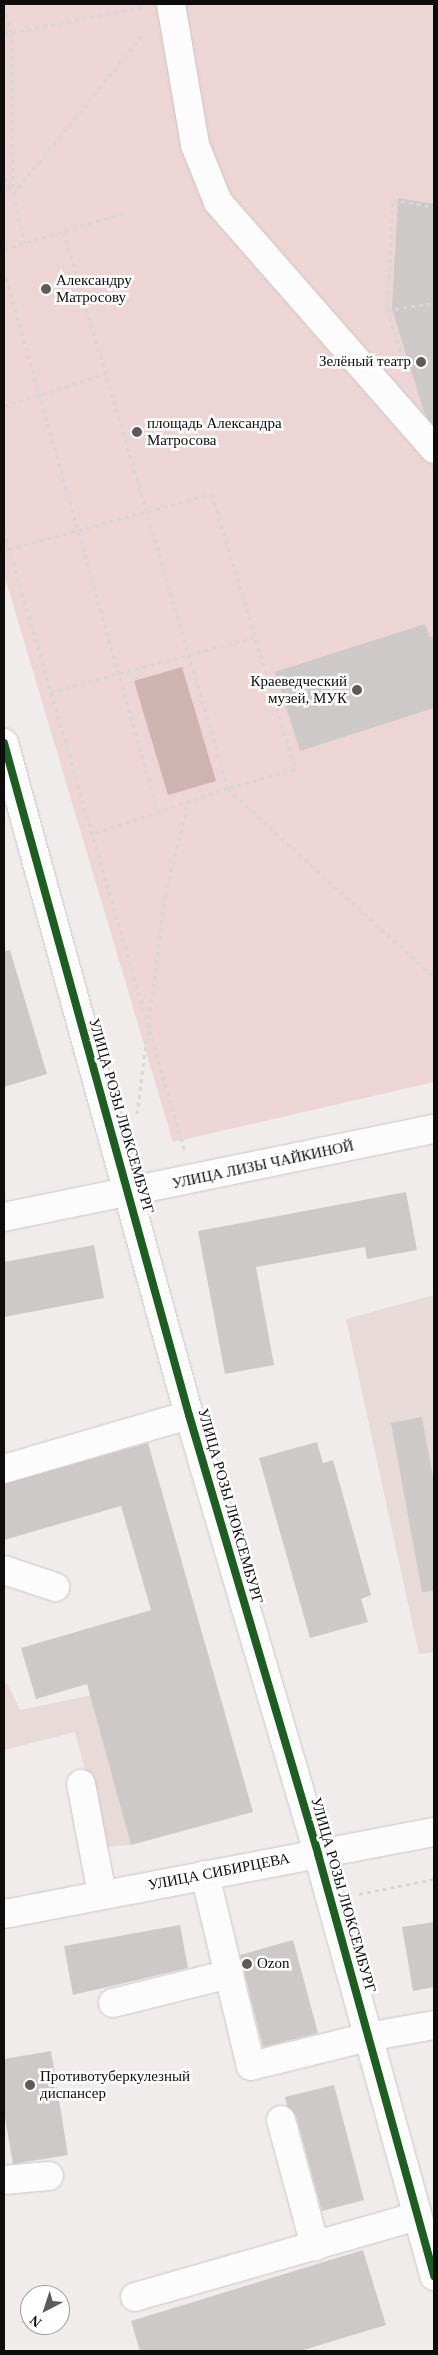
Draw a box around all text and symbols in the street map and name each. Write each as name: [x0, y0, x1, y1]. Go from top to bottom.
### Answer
place label: Александру Матросову: [56, 271, 132, 306]
marker: Александру Матросову: [40, 283, 52, 295]
place label: Зелёный театр: [319, 353, 411, 371]
marker: Зелёный театр: [415, 356, 427, 368]
place label: площадь Александра Матросова: [147, 414, 282, 449]
marker: площадь Александра Матросова: [131, 426, 143, 438]
place label: Краеведческий музей, МУК: [251, 672, 347, 707]
marker: Краеведческий музей, МУК: [351, 684, 363, 696]
street label: УЛИЦА РОЗЫ ЛЮКСЕМБУРГ: [84, 1016, 158, 1216]
street label: УЛИЦА ЛИЗЫ ЧАЙКИНОЙ: [170, 1137, 356, 1193]
street label: УЛИЦА РОЗЫ ЛЮКСЕМБУРГ: [193, 1406, 267, 1606]
street label: УЛИЦА РОЗЫ ЛЮКСЕМБУРГ: [306, 1795, 380, 1995]
street label: УЛИЦА СИБИРЦЕВА: [147, 1849, 291, 1895]
place label: Ozon: [257, 1955, 289, 1973]
marker: Ozon: [241, 1958, 253, 1970]
place label: Противотуберкулезный диспансер: [40, 2067, 190, 2102]
marker: Противотуберкулезный диспансер: [24, 2079, 36, 2091]
north arrow: [20, 2285, 70, 2335]
text: N: [27, 2312, 44, 2330]

